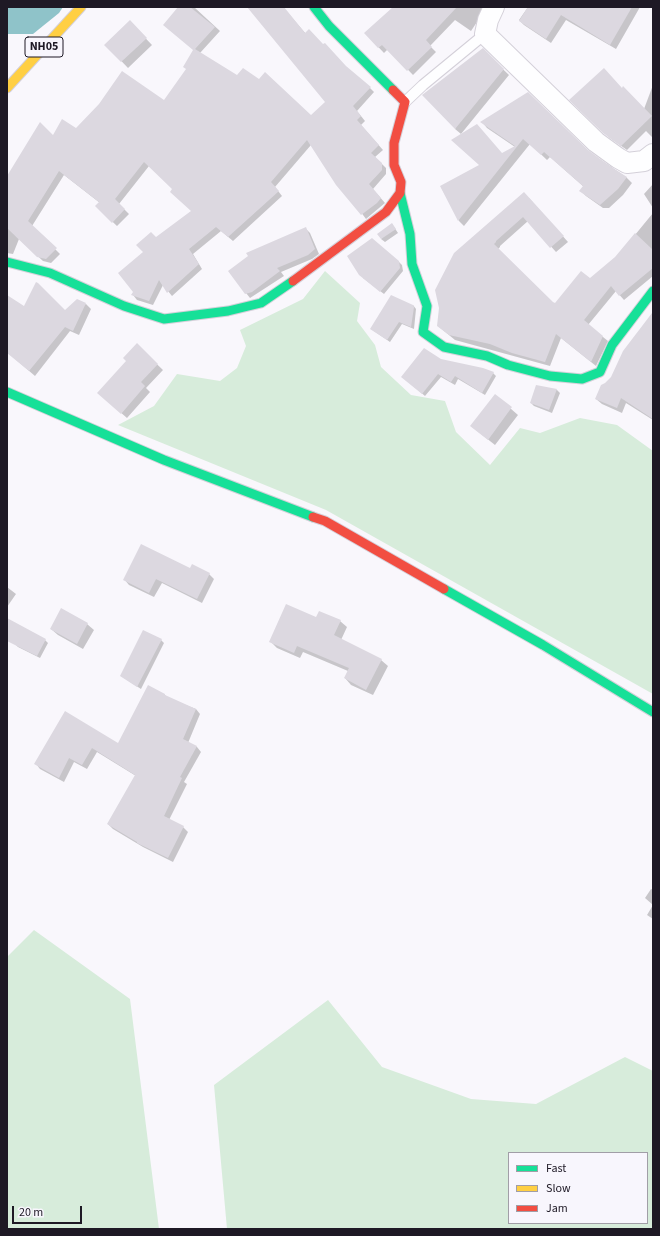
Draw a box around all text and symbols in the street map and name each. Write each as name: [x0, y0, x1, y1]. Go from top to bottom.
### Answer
road number: NH05: [25, 37, 63, 57]
legend: [508, 1152, 648, 1224]
text: Fast: [546, 1160, 566, 1177]
text: Slow: [546, 1180, 571, 1197]
scale bar: [14, 1198, 84, 1224]
text: Jam: [546, 1200, 568, 1217]
text: 20 m: [19, 1204, 43, 1221]

